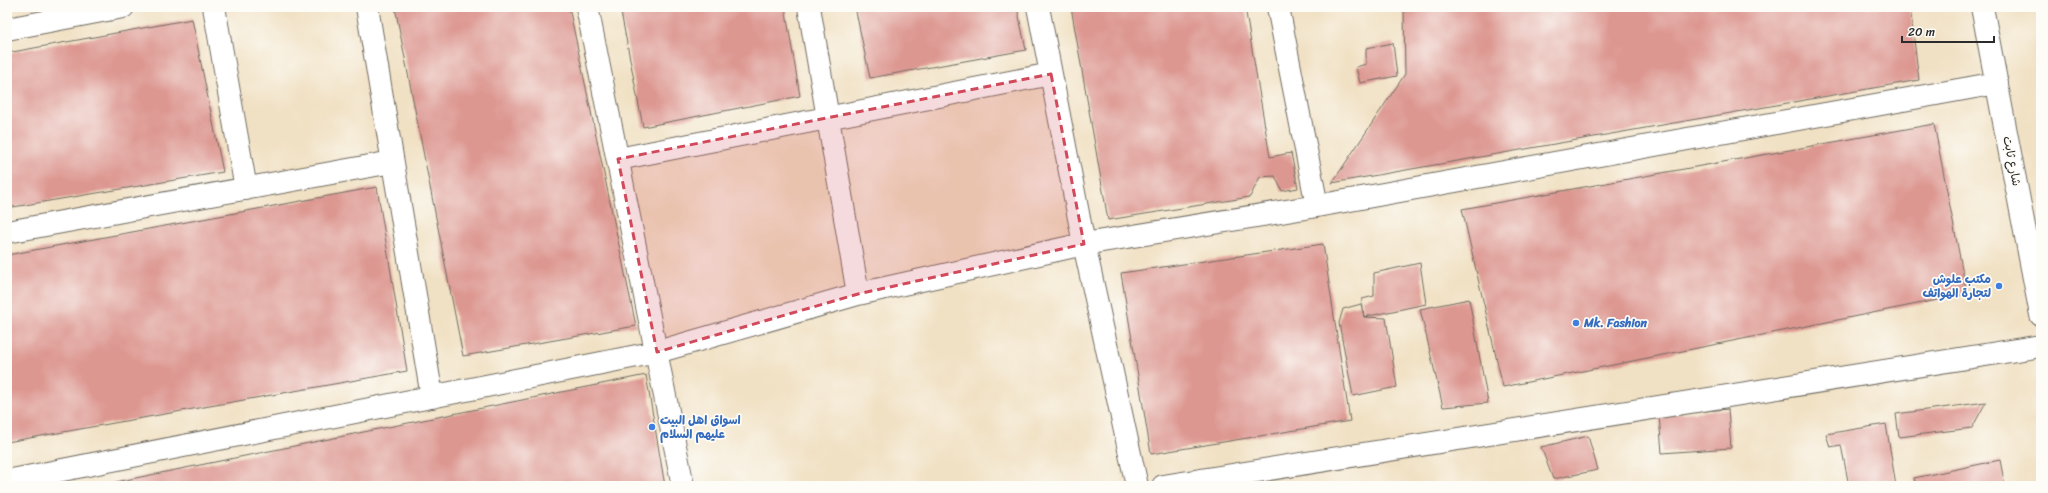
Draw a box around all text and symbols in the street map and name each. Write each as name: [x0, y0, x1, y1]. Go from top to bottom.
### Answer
scale bar: [1902, 18, 1994, 44]
text: 20 m: [1908, 21, 1935, 43]
street label: شارع ثابت: [1996, 134, 2028, 188]
place label: مكتب علوش لتجارة الهواتف: [1922, 268, 1991, 304]
marker: مكتب علوش لتجارة الهواتف: [1994, 281, 2004, 291]
place label: Mk. Fashion: [1583, 312, 1648, 334]
marker: Mk. Fashion: [1571, 318, 1581, 328]
place label: اسواق اهل البيت عليهم السلام: [660, 409, 741, 445]
marker: اسواق اهل البيت عليهم السلام: [647, 422, 657, 432]

